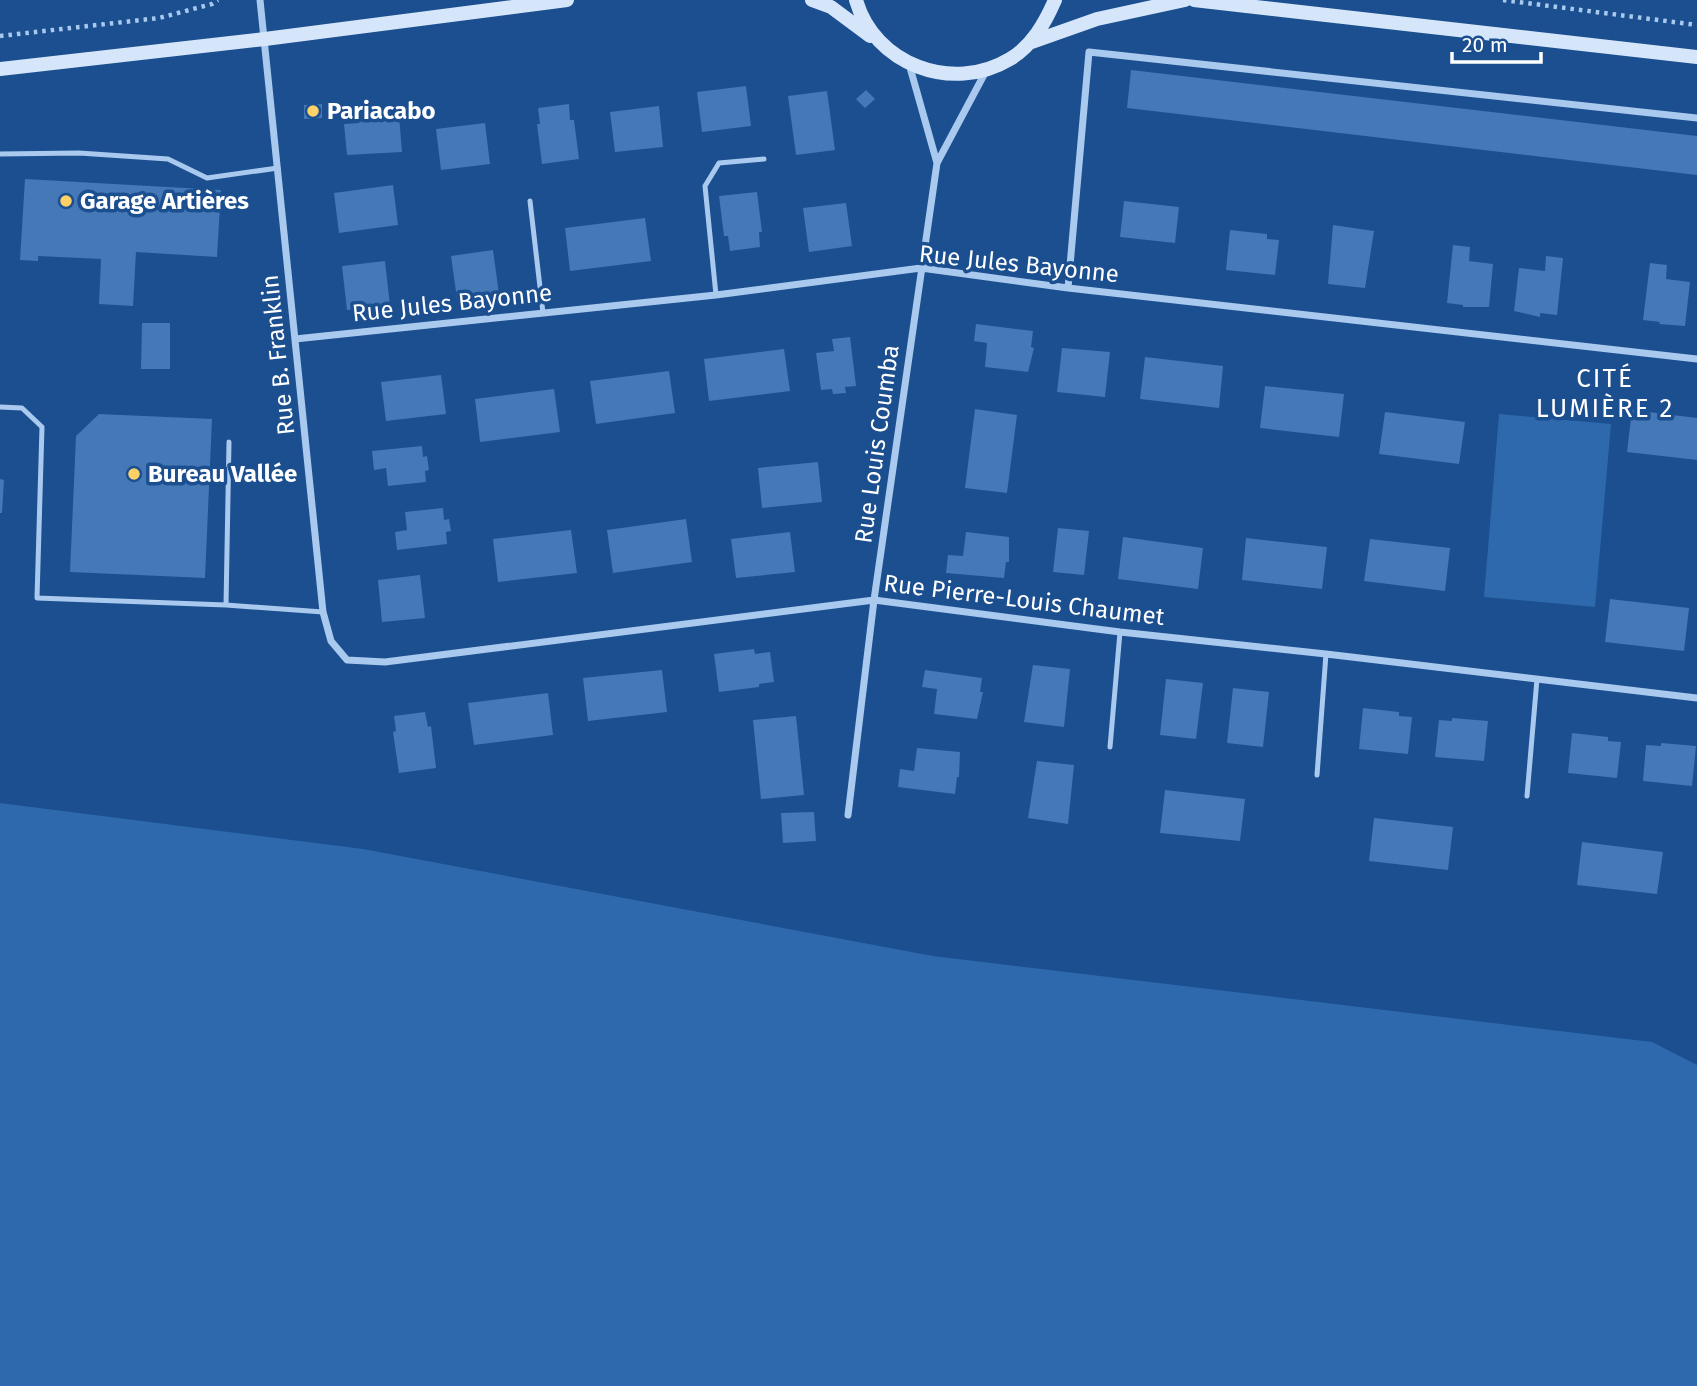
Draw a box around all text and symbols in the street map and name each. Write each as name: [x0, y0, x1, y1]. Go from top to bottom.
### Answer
scale bar: [1452, 21, 1541, 65]
text: 20 m: [1462, 32, 1508, 58]
place label: Pariacabo: [327, 97, 436, 125]
marker: Pariacabo: [305, 103, 321, 119]
place label: Garage Artières: [80, 187, 249, 215]
marker: Garage Artières: [58, 193, 74, 209]
street label: Rue Jules Bayonne: [918, 240, 1120, 288]
street label: Rue B. Franklin: [256, 273, 300, 437]
street label: Rue Jules Bayonne: [351, 279, 553, 327]
street label: Rue Louis Coumba: [849, 343, 905, 545]
district label: CITÉ LUMIÈRE 2: [1536, 363, 1674, 424]
place label: Bureau Vallée: [148, 460, 297, 488]
marker: Bureau Vallée: [126, 466, 142, 482]
street label: Rue Pierre-Louis Chaumet: [882, 569, 1166, 631]

